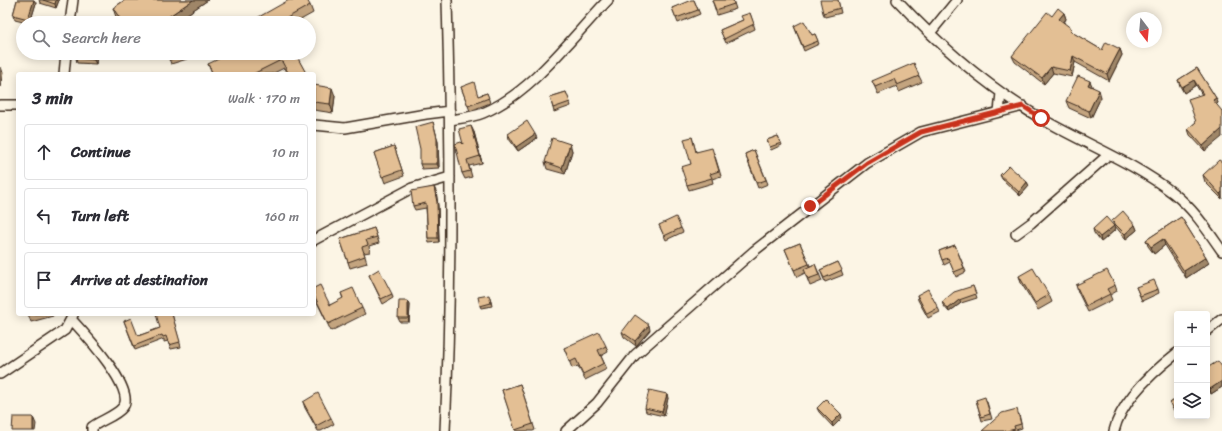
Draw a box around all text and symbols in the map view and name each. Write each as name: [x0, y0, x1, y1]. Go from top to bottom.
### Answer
north arrow: [1126, 12, 1162, 48]
search box: [16, 16, 316, 60]
text: Search here: [62, 25, 141, 51]
icon: search: [30, 27, 52, 49]
text: 3 min: [32, 83, 73, 113]
text: Walk · 170 m: [228, 87, 300, 110]
route start: [1032, 109, 1050, 127]
text: Continue: [71, 139, 131, 165]
icon: ahead: [33, 141, 55, 163]
text: 10 m: [272, 141, 299, 164]
route end: [801, 197, 819, 215]
text: Turn left: [71, 203, 129, 229]
icon: left: [33, 205, 55, 227]
text: 160 m: [264, 205, 299, 228]
text: Arrive at destination: [71, 267, 208, 293]
icon: arrive: [33, 269, 55, 291]
map controls: [1174, 311, 1210, 419]
button: +: [1174, 311, 1210, 347]
button: −: [1174, 347, 1210, 383]
button: layers: [1174, 383, 1210, 419]

